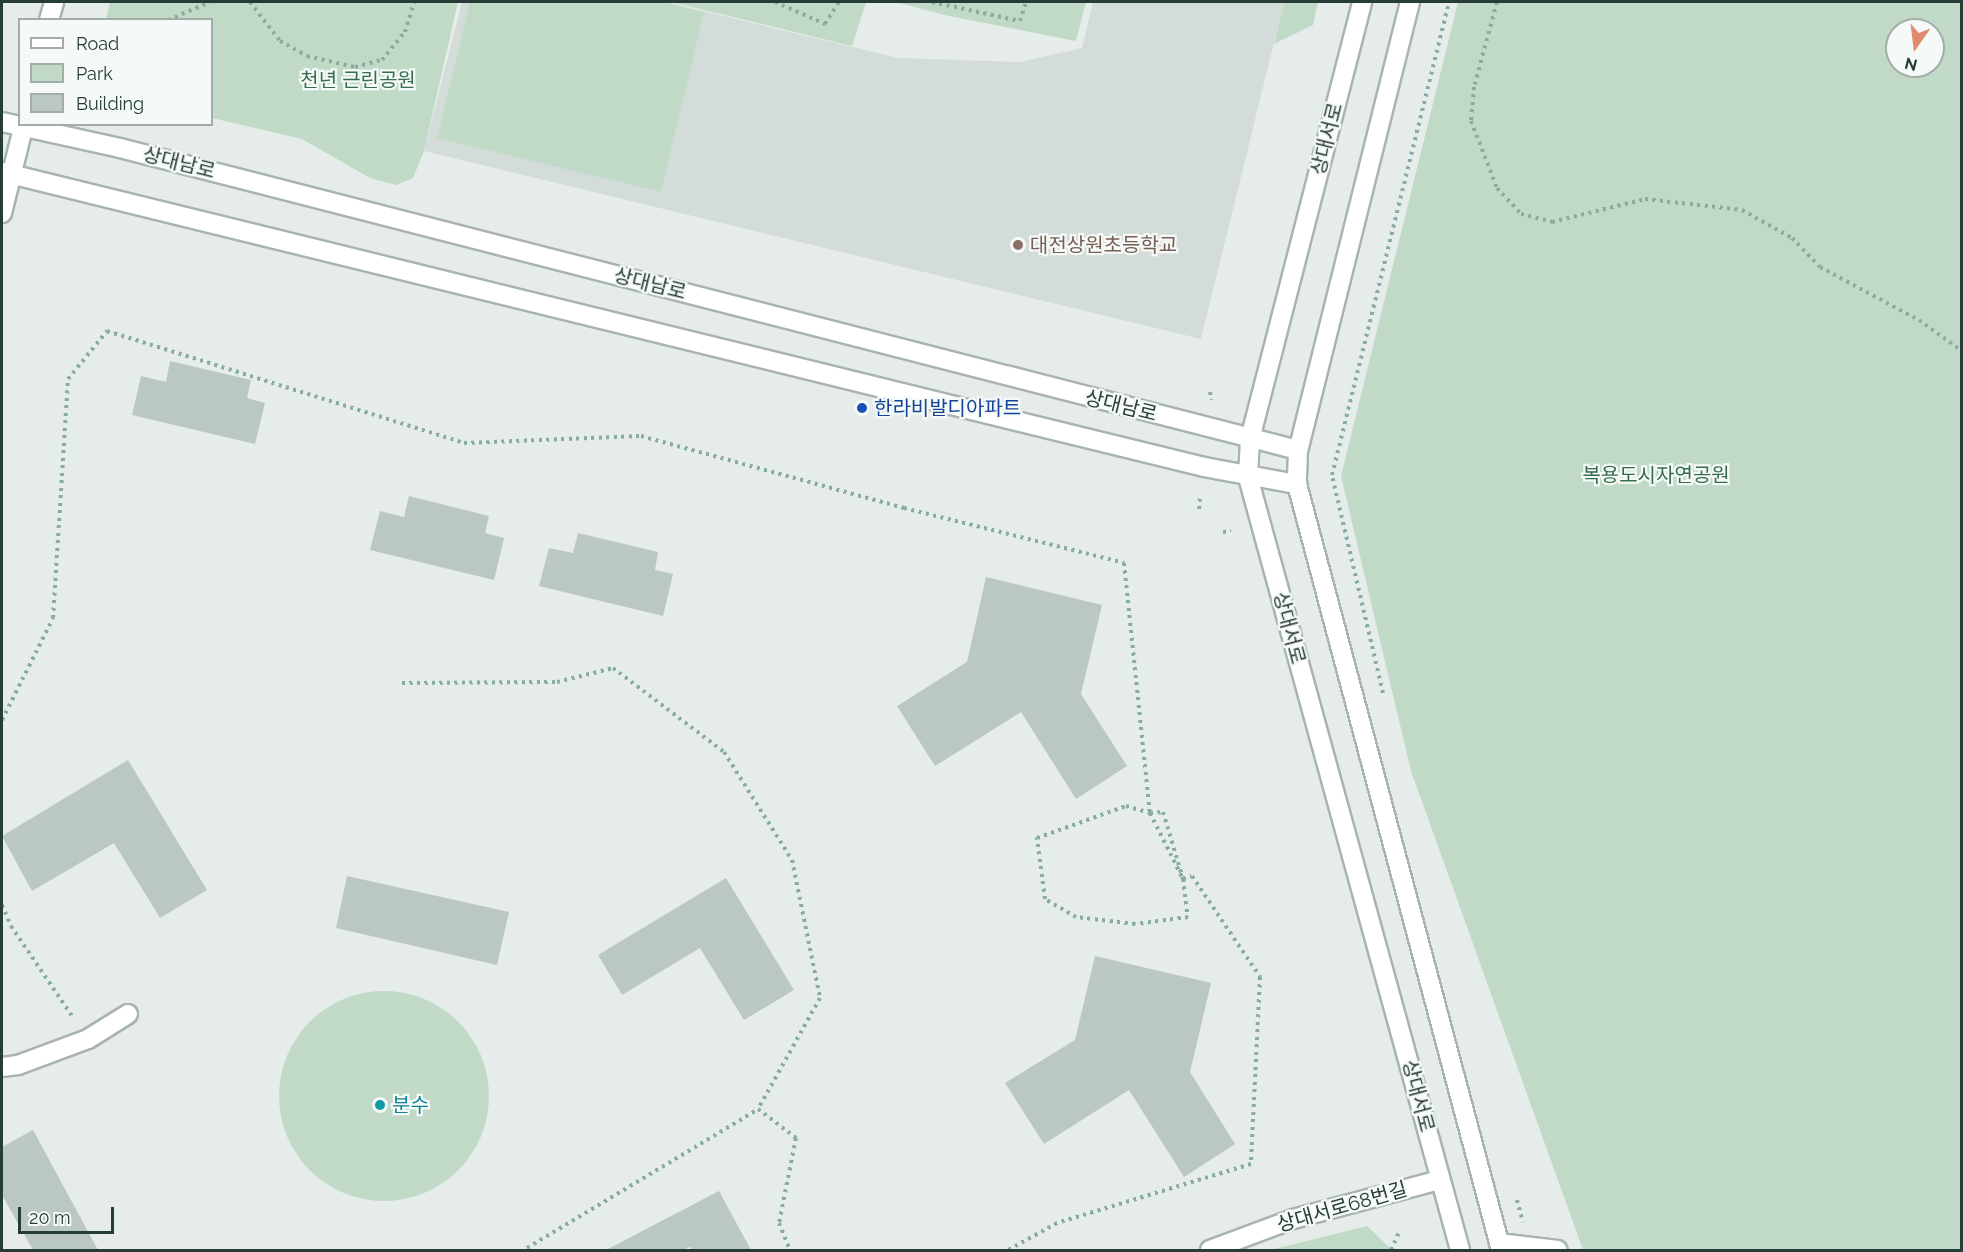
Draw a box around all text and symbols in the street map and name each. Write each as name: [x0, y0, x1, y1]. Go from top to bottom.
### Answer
legend: [18, 18, 213, 126]
north arrow: [1885, 18, 1945, 78]
text: Road: [76, 33, 119, 54]
text: N: [1903, 53, 1919, 75]
text: Park: [76, 63, 113, 84]
park label: 천년 근린공원: [300, 68, 416, 92]
text: Building: [76, 93, 144, 114]
street label: 상대서로: [1306, 100, 1348, 178]
street label: 상대남로: [140, 142, 218, 184]
place label: 대전상원초등학교: [1030, 233, 1177, 257]
marker: 대전상원초등학교: [1011, 238, 1025, 252]
street label: 상대남로: [611, 263, 689, 305]
street label: 상대남로: [1082, 385, 1160, 427]
place label: 한라비발디아파트: [874, 396, 1021, 420]
marker: 한라비발디아파트: [855, 401, 869, 415]
park label: 복용도시자연공원: [1582, 463, 1730, 487]
street label: 상대서로: [1268, 589, 1310, 667]
street label: 상대서로: [1397, 1057, 1439, 1135]
place label: 분수: [392, 1093, 429, 1117]
marker: 분수: [373, 1098, 387, 1112]
street label: 상대서로68번길: [1274, 1177, 1410, 1237]
scale bar: [21, 1195, 117, 1233]
text: 20 m: [29, 1207, 71, 1228]

